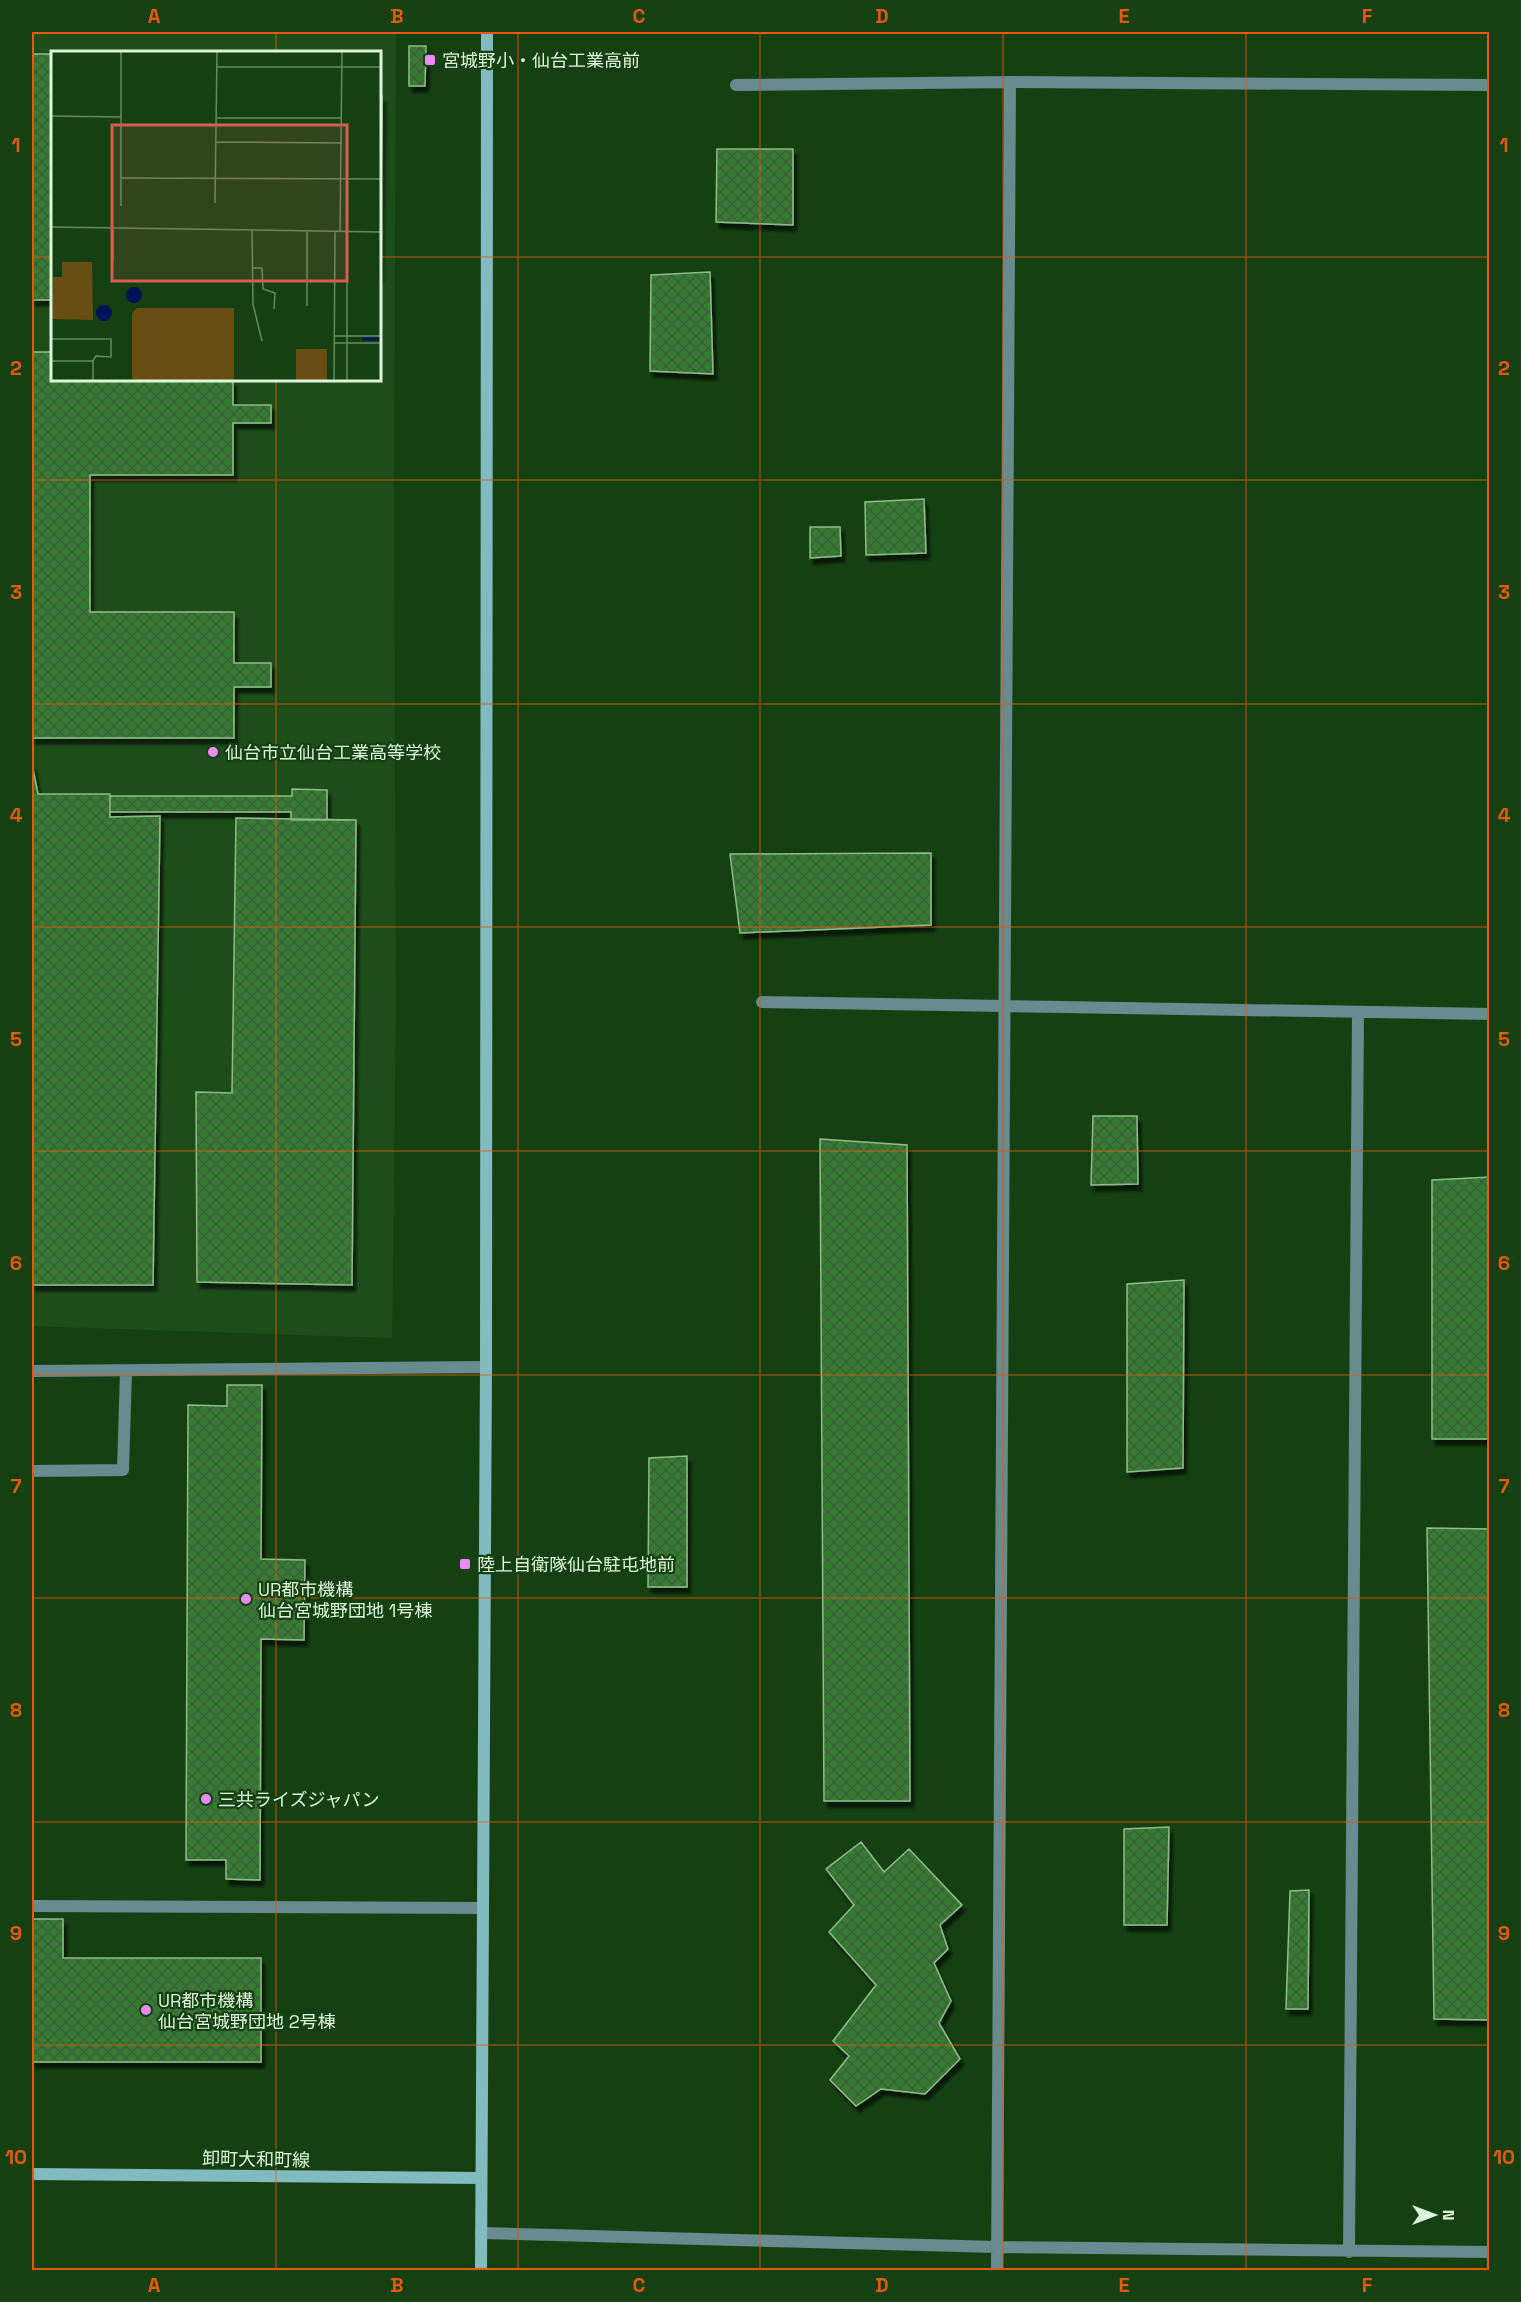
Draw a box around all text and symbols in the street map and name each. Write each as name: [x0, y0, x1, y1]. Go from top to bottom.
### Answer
text: A: [148, 3, 161, 29]
text: B: [390, 3, 404, 29]
text: C: [633, 3, 646, 29]
text: D: [875, 3, 889, 29]
text: E: [1118, 3, 1130, 29]
text: F: [1362, 3, 1373, 29]
place label: 宮城野小・仙台工業高前: [442, 49, 640, 72]
inset map: [51, 51, 381, 381]
marker: 宮城野小・仙台工業高前: [423, 53, 437, 67]
text: 1: [11, 132, 21, 158]
text: 1: [1499, 132, 1509, 158]
text: 2: [10, 355, 22, 381]
text: 2: [1498, 355, 1510, 381]
text: 3: [10, 579, 22, 605]
text: 3: [1498, 579, 1510, 605]
place label: 仙台市立仙台工業高等学校: [225, 741, 441, 764]
marker: 仙台市立仙台工業高等学校: [206, 745, 220, 759]
text: 4: [10, 802, 23, 828]
text: 4: [1498, 802, 1511, 828]
text: 5: [10, 1026, 22, 1052]
text: 5: [1498, 1026, 1510, 1052]
text: 6: [10, 1250, 22, 1276]
text: 6: [1498, 1250, 1510, 1276]
text: 7: [10, 1473, 22, 1499]
text: 7: [1498, 1473, 1510, 1499]
place label: 陸上自衛隊仙台駐屯地前: [477, 1553, 675, 1576]
marker: 陸上自衛隊仙台駐屯地前: [458, 1557, 472, 1571]
place label: UR都市機構 仙台宮城野団地 1号棟: [258, 1578, 432, 1622]
marker: UR都市機構 仙台宮城野団地 1号棟: [239, 1592, 253, 1606]
text: 8: [10, 1697, 22, 1723]
text: 8: [1498, 1697, 1510, 1723]
place label: 三共ライズジャパン: [218, 1788, 379, 1811]
marker: 三共ライズジャパン: [199, 1792, 213, 1806]
text: 9: [10, 1920, 22, 1946]
text: 9: [1498, 1920, 1510, 1946]
place label: UR都市機構 仙台宮城野団地 2号棟: [158, 1989, 335, 2033]
marker: UR都市機構 仙台宮城野団地 2号棟: [139, 2003, 153, 2017]
text: 10: [5, 2144, 27, 2170]
text: 10: [1493, 2144, 1515, 2170]
street label: 卸町大和町線: [202, 2147, 310, 2171]
north arrow: [1404, 2185, 1464, 2245]
text: N: [1438, 2210, 1459, 2220]
text: A: [148, 2272, 161, 2298]
text: B: [390, 2272, 404, 2298]
text: C: [633, 2272, 646, 2298]
text: D: [875, 2272, 889, 2298]
text: E: [1118, 2272, 1130, 2298]
text: F: [1362, 2272, 1373, 2298]

